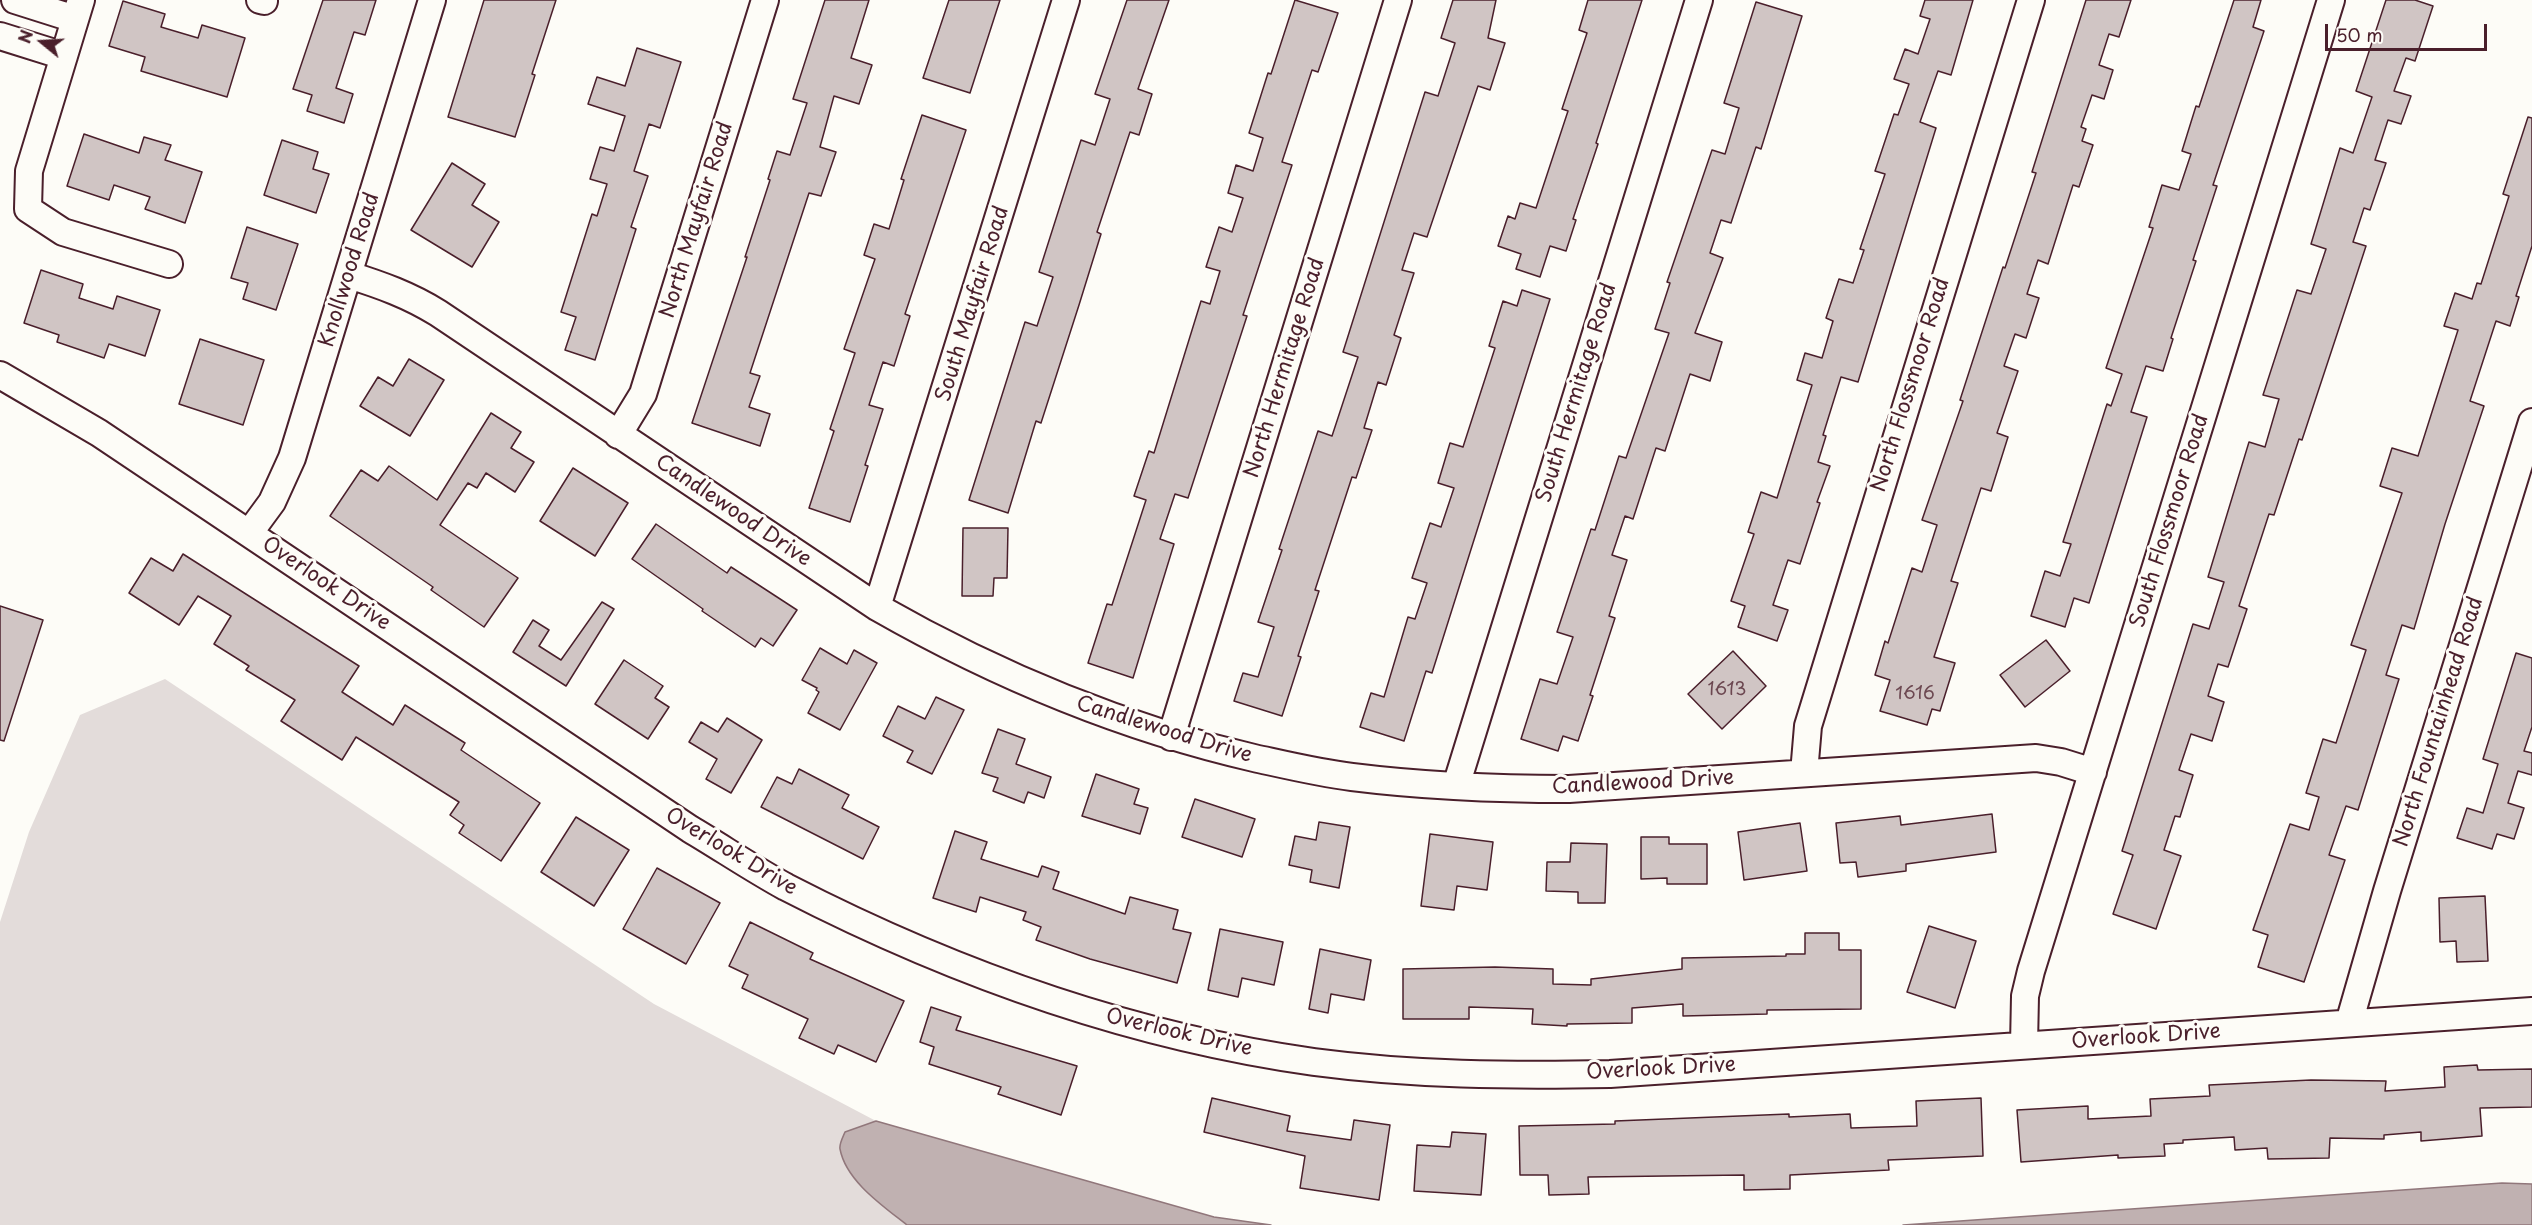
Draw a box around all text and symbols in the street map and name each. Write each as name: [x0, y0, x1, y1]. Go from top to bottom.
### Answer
north arrow: [12, 12, 72, 72]
scale bar: [2328, 12, 2490, 50]
text: 50 m: [2336, 21, 2383, 48]
text: N: [12, 27, 38, 46]
street label: North Mayfair Road: [655, 119, 739, 321]
street label: Knollwood Road: [315, 190, 385, 350]
street label: South Mayfair Road: [931, 203, 1015, 405]
street label: North Hermitage Road: [1239, 255, 1331, 481]
street label: North Flossmoor Road: [1866, 275, 1956, 495]
street label: South Hermitage Road: [1532, 280, 1622, 506]
street label: South Flossmoor Road: [2125, 411, 2215, 631]
street label: Candlewood Drive: [650, 450, 816, 572]
street label: Overlook Drive: [257, 532, 395, 636]
street label: North Fountainhead Road: [2389, 594, 2489, 850]
house number: 1613: [1707, 679, 1747, 701]
house number: 1616: [1895, 683, 1935, 705]
street label: Candlewood Drive: [1073, 691, 1255, 769]
street label: Candlewood Drive: [1551, 766, 1735, 800]
street label: Overlook Drive: [660, 803, 802, 901]
street label: Overlook Drive: [1103, 1004, 1255, 1062]
street label: Overlook Drive: [2070, 1019, 2222, 1055]
street label: Overlook Drive: [1586, 1053, 1736, 1085]

